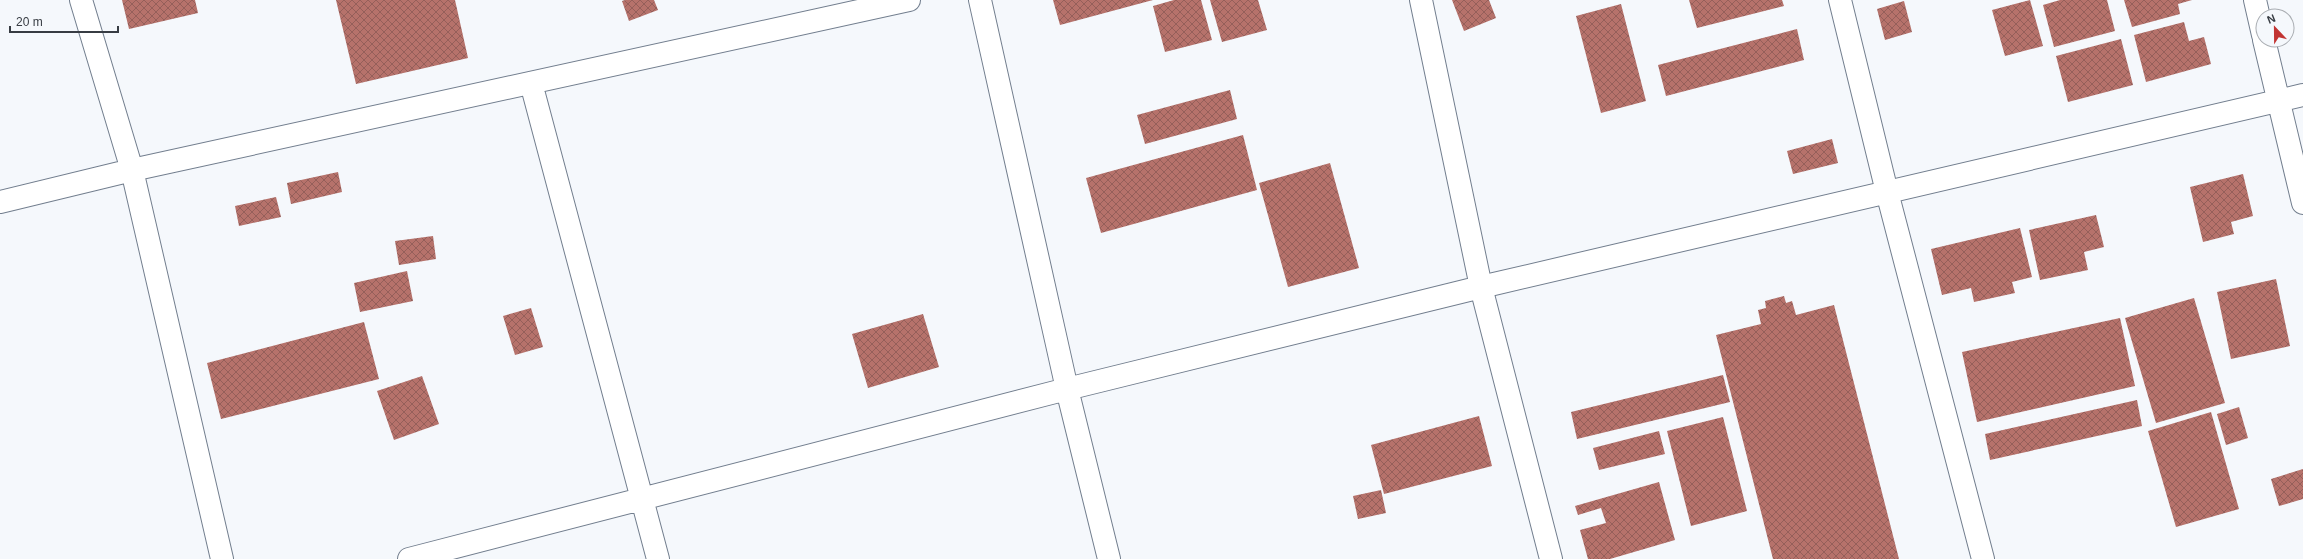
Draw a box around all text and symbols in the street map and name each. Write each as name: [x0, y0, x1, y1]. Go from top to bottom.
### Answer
scale bar: [10, 8, 118, 34]
north arrow: [2255, 8, 2295, 48]
text: N: [2265, 12, 2277, 26]
text: 20 m: [16, 15, 43, 29]

